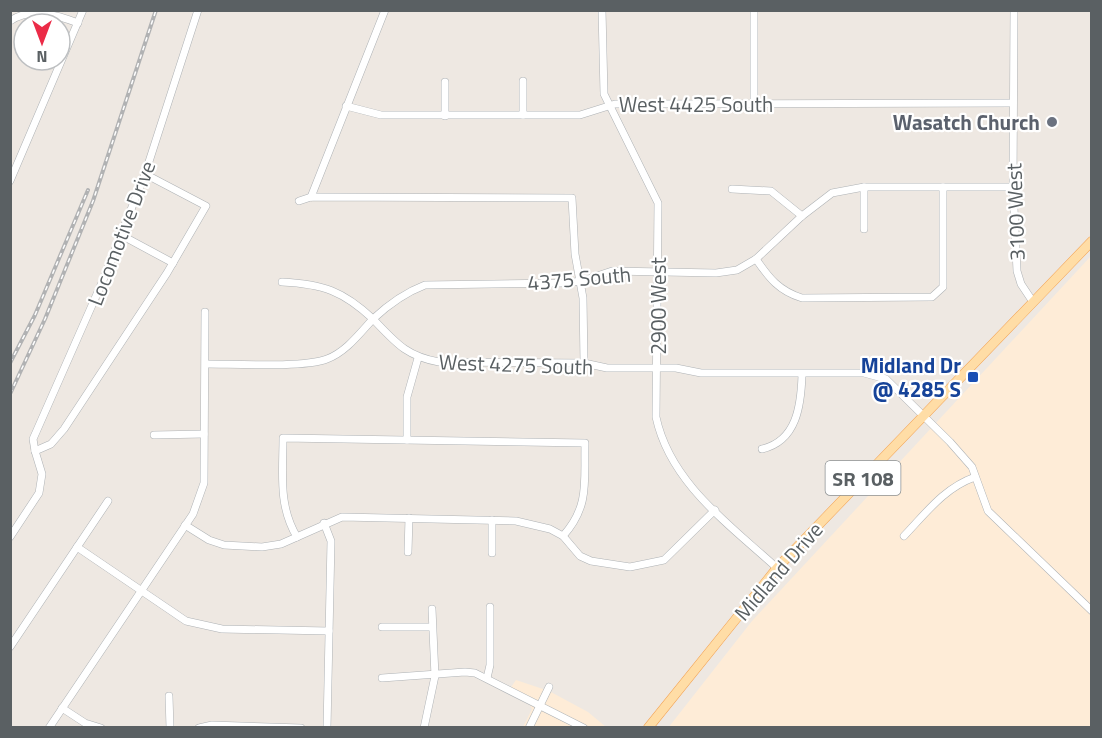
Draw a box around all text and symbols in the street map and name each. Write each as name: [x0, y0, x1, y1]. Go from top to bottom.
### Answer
north arrow: [12, 12, 72, 72]
text: N: [36, 45, 48, 69]
street label: West 4425 South: [619, 88, 773, 120]
place label: Wasatch Church: [893, 106, 1040, 138]
marker: Wasatch Church: [1045, 115, 1059, 129]
street label: Locomotive Drive: [79, 156, 163, 310]
street label: 3100 West: [997, 162, 1033, 261]
street label: 2900 West: [642, 257, 674, 355]
street label: 4375 South: [526, 258, 632, 298]
street label: West 4275 South: [438, 345, 594, 383]
place label: Midland Dr @ 4285 S: [861, 349, 961, 405]
marker: Midland Dr @ 4285 S: [966, 370, 980, 384]
road number: SR 108: [826, 461, 900, 495]
street label: Midland Drive: [726, 515, 830, 627]

